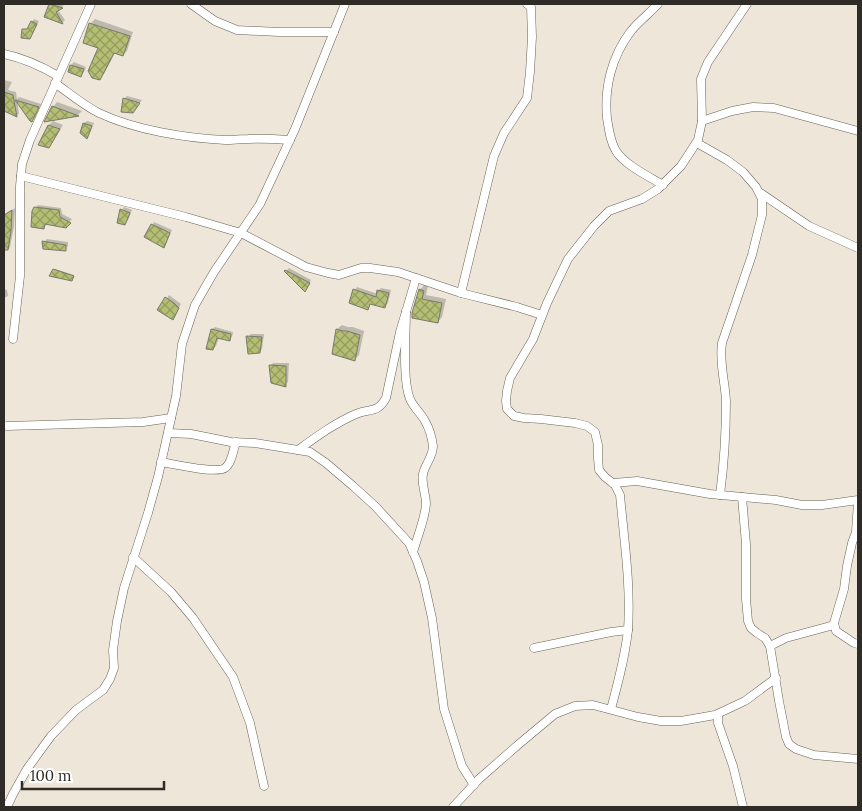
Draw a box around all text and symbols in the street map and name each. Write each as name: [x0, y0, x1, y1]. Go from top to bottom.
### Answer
scale bar: [22, 758, 165, 790]
text: 100 m: [30, 766, 71, 785]

